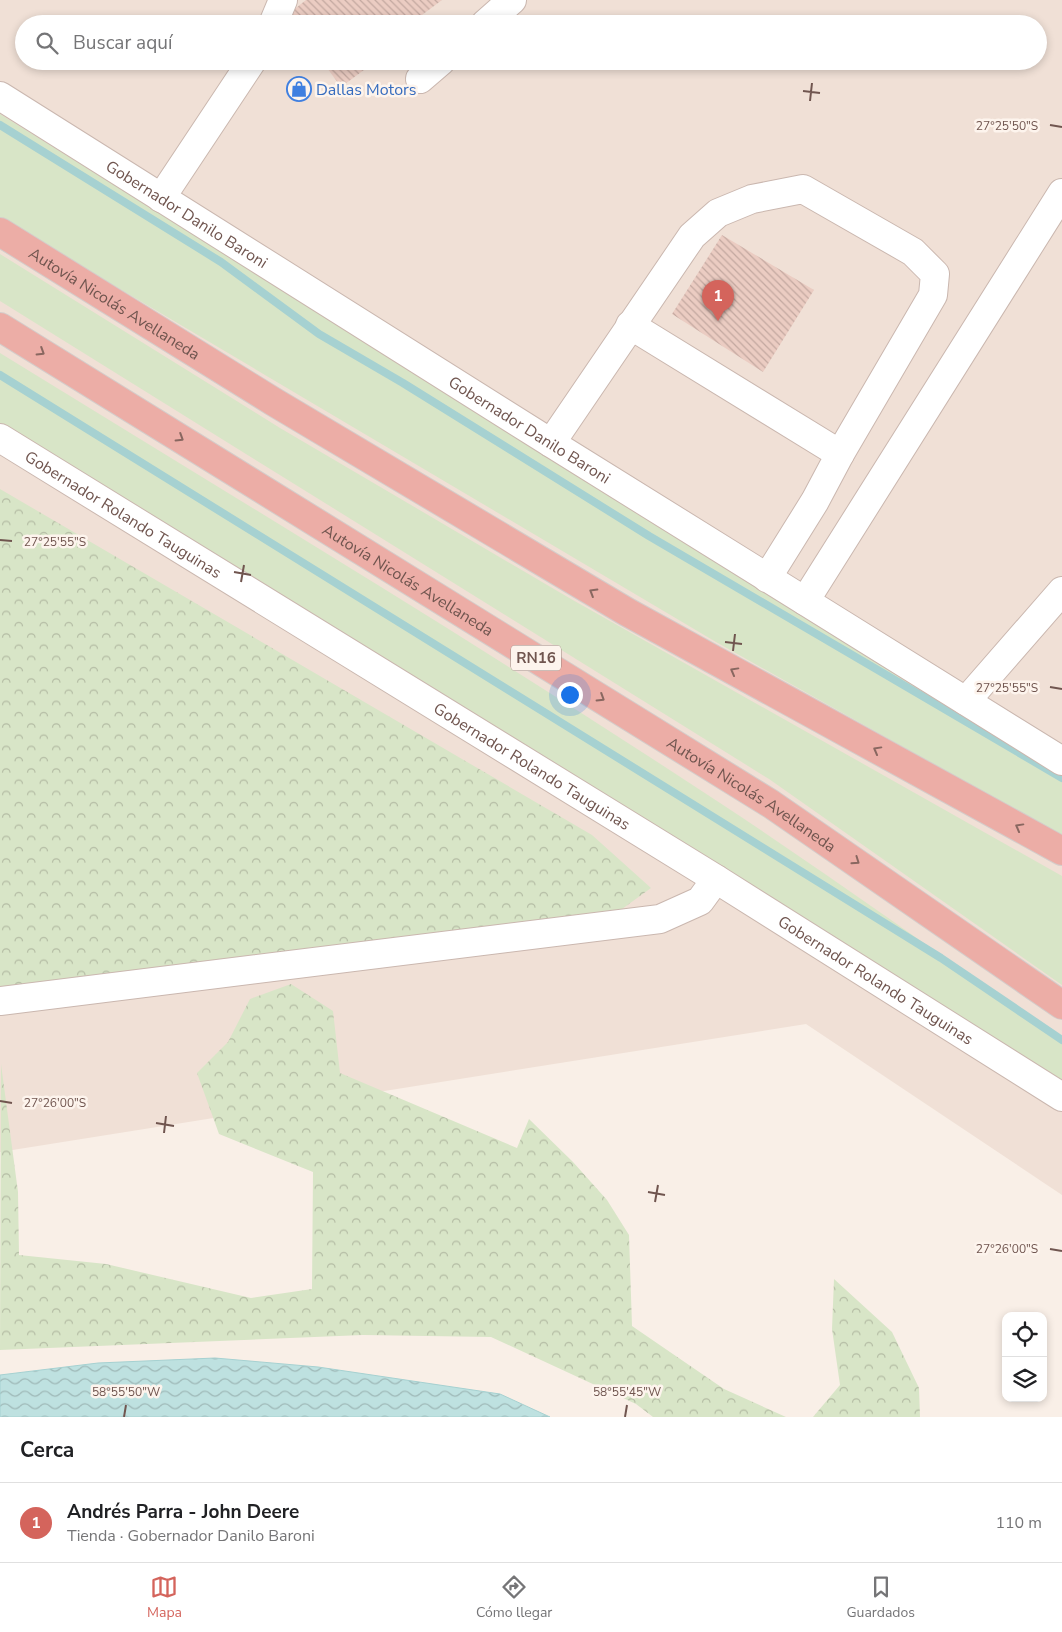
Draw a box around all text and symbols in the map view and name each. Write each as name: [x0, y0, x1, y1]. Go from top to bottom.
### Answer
search box: [15, 15, 1047, 70]
icon: search: [33, 29, 61, 57]
text: Buscar aquí: [73, 30, 172, 56]
shop icon: Dallas Motors: [286, 76, 312, 102]
place label: Dallas Motors: [316, 79, 416, 101]
text: 27°25'50"S: [976, 118, 1038, 134]
street label: Gobernador Danilo Baroni: [101, 155, 272, 274]
street label: Autovía Nicolás Avellaneda: [24, 243, 204, 365]
pin: 1: [702, 280, 734, 321]
one-way arrow: [36, 346, 45, 356]
street label: Gobernador Danilo Baroni: [444, 371, 614, 489]
one-way arrow: [174, 431, 183, 441]
street label: Gobernador Rolando Tauguinas: [20, 446, 225, 584]
street label: Autovía Nicolás Avellaneda: [318, 519, 497, 642]
text: 27°25'55"S: [24, 534, 86, 550]
one-way arrow: [589, 588, 598, 598]
road number: RN16: [511, 646, 561, 670]
one-way arrow: [730, 667, 739, 677]
text: 27°25'55"S: [976, 680, 1038, 696]
your location: [557, 682, 583, 708]
one-way arrow: [595, 691, 604, 701]
street label: Gobernador Rolando Tauguinas: [429, 698, 634, 836]
street label: Autovía Nicolás Avellaneda: [662, 732, 840, 858]
one-way arrow: [873, 746, 882, 756]
one-way arrow: [1016, 824, 1025, 834]
one-way arrow: [850, 855, 859, 864]
street label: Gobernador Rolando Tauguinas: [773, 911, 977, 1050]
text: 27°26'00"S: [24, 1095, 86, 1111]
text: 27°26'00"S: [976, 1241, 1038, 1257]
map controls: [1002, 1312, 1047, 1402]
button: locate: [1002, 1312, 1047, 1357]
button: layers: [1002, 1357, 1047, 1402]
text: 58°55'50"W: [92, 1384, 160, 1400]
text: 58°55'45"W: [593, 1384, 661, 1400]
text: Cerca: [20, 1436, 74, 1464]
text: Andrés Parra - John Deere: [67, 1499, 299, 1525]
text: 1: [31, 1512, 41, 1534]
text: 110 m: [995, 1512, 1042, 1534]
text: Tienda · Gobernador Danilo Baroni: [67, 1525, 315, 1547]
tab: Mapa: [147, 1573, 182, 1622]
tab: Cómo llegar: [476, 1573, 552, 1622]
tab: Guardados: [846, 1573, 915, 1622]

